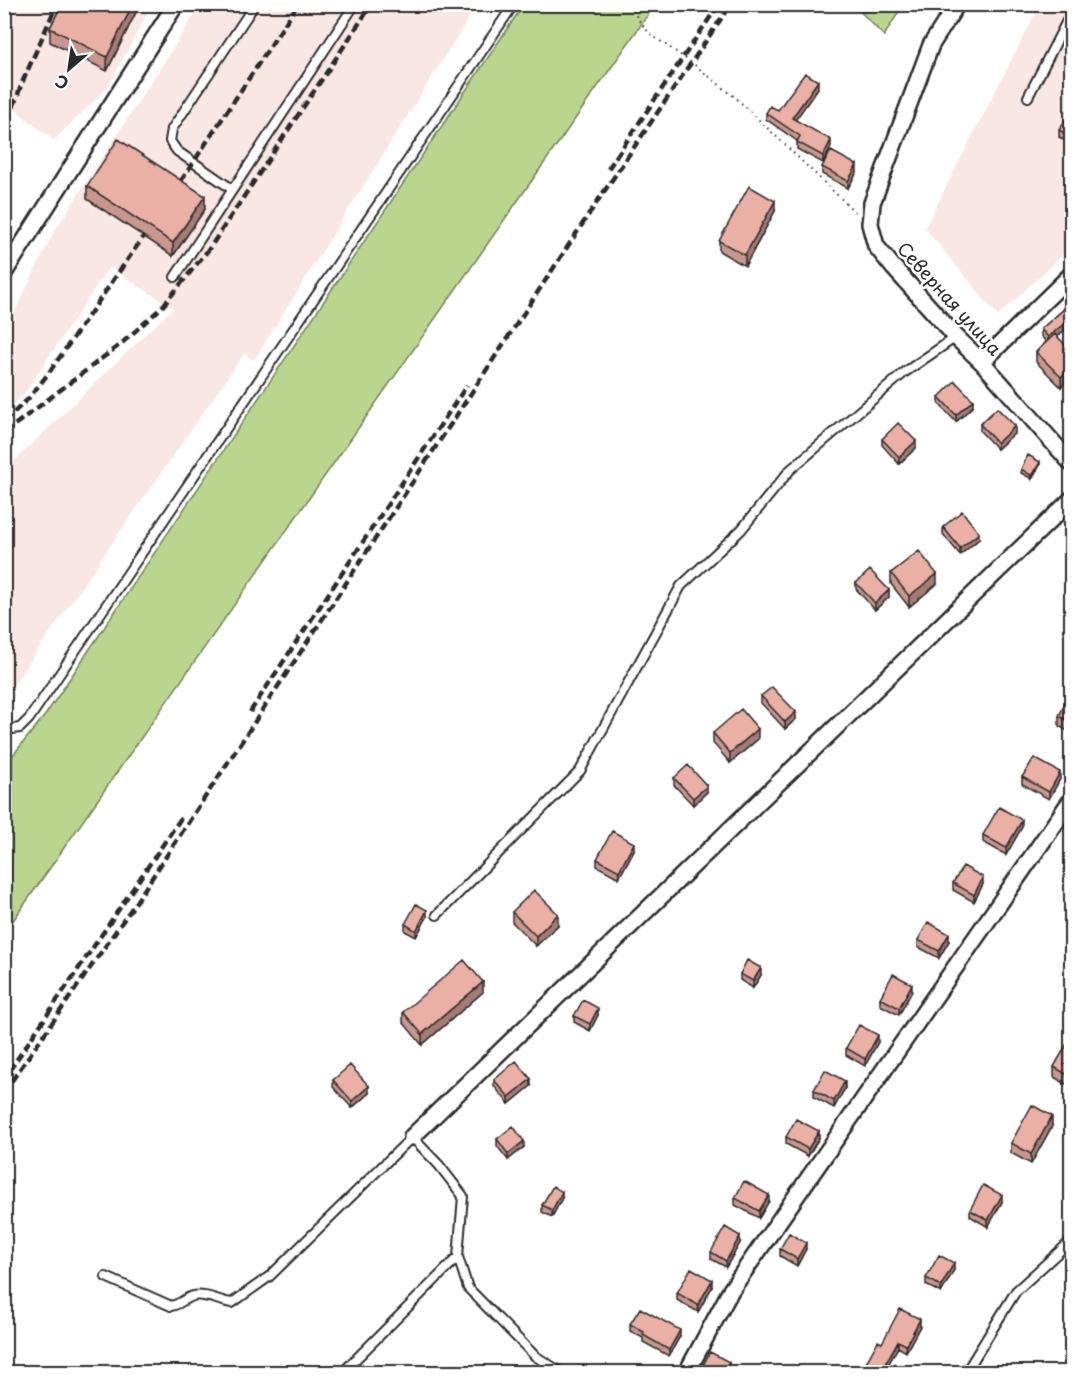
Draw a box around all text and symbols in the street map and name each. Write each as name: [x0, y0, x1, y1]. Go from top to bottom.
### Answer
north arrow: [39, 39, 99, 99]
text: С: [50, 70, 72, 96]
street label: Северная улица: [892, 235, 1009, 361]

